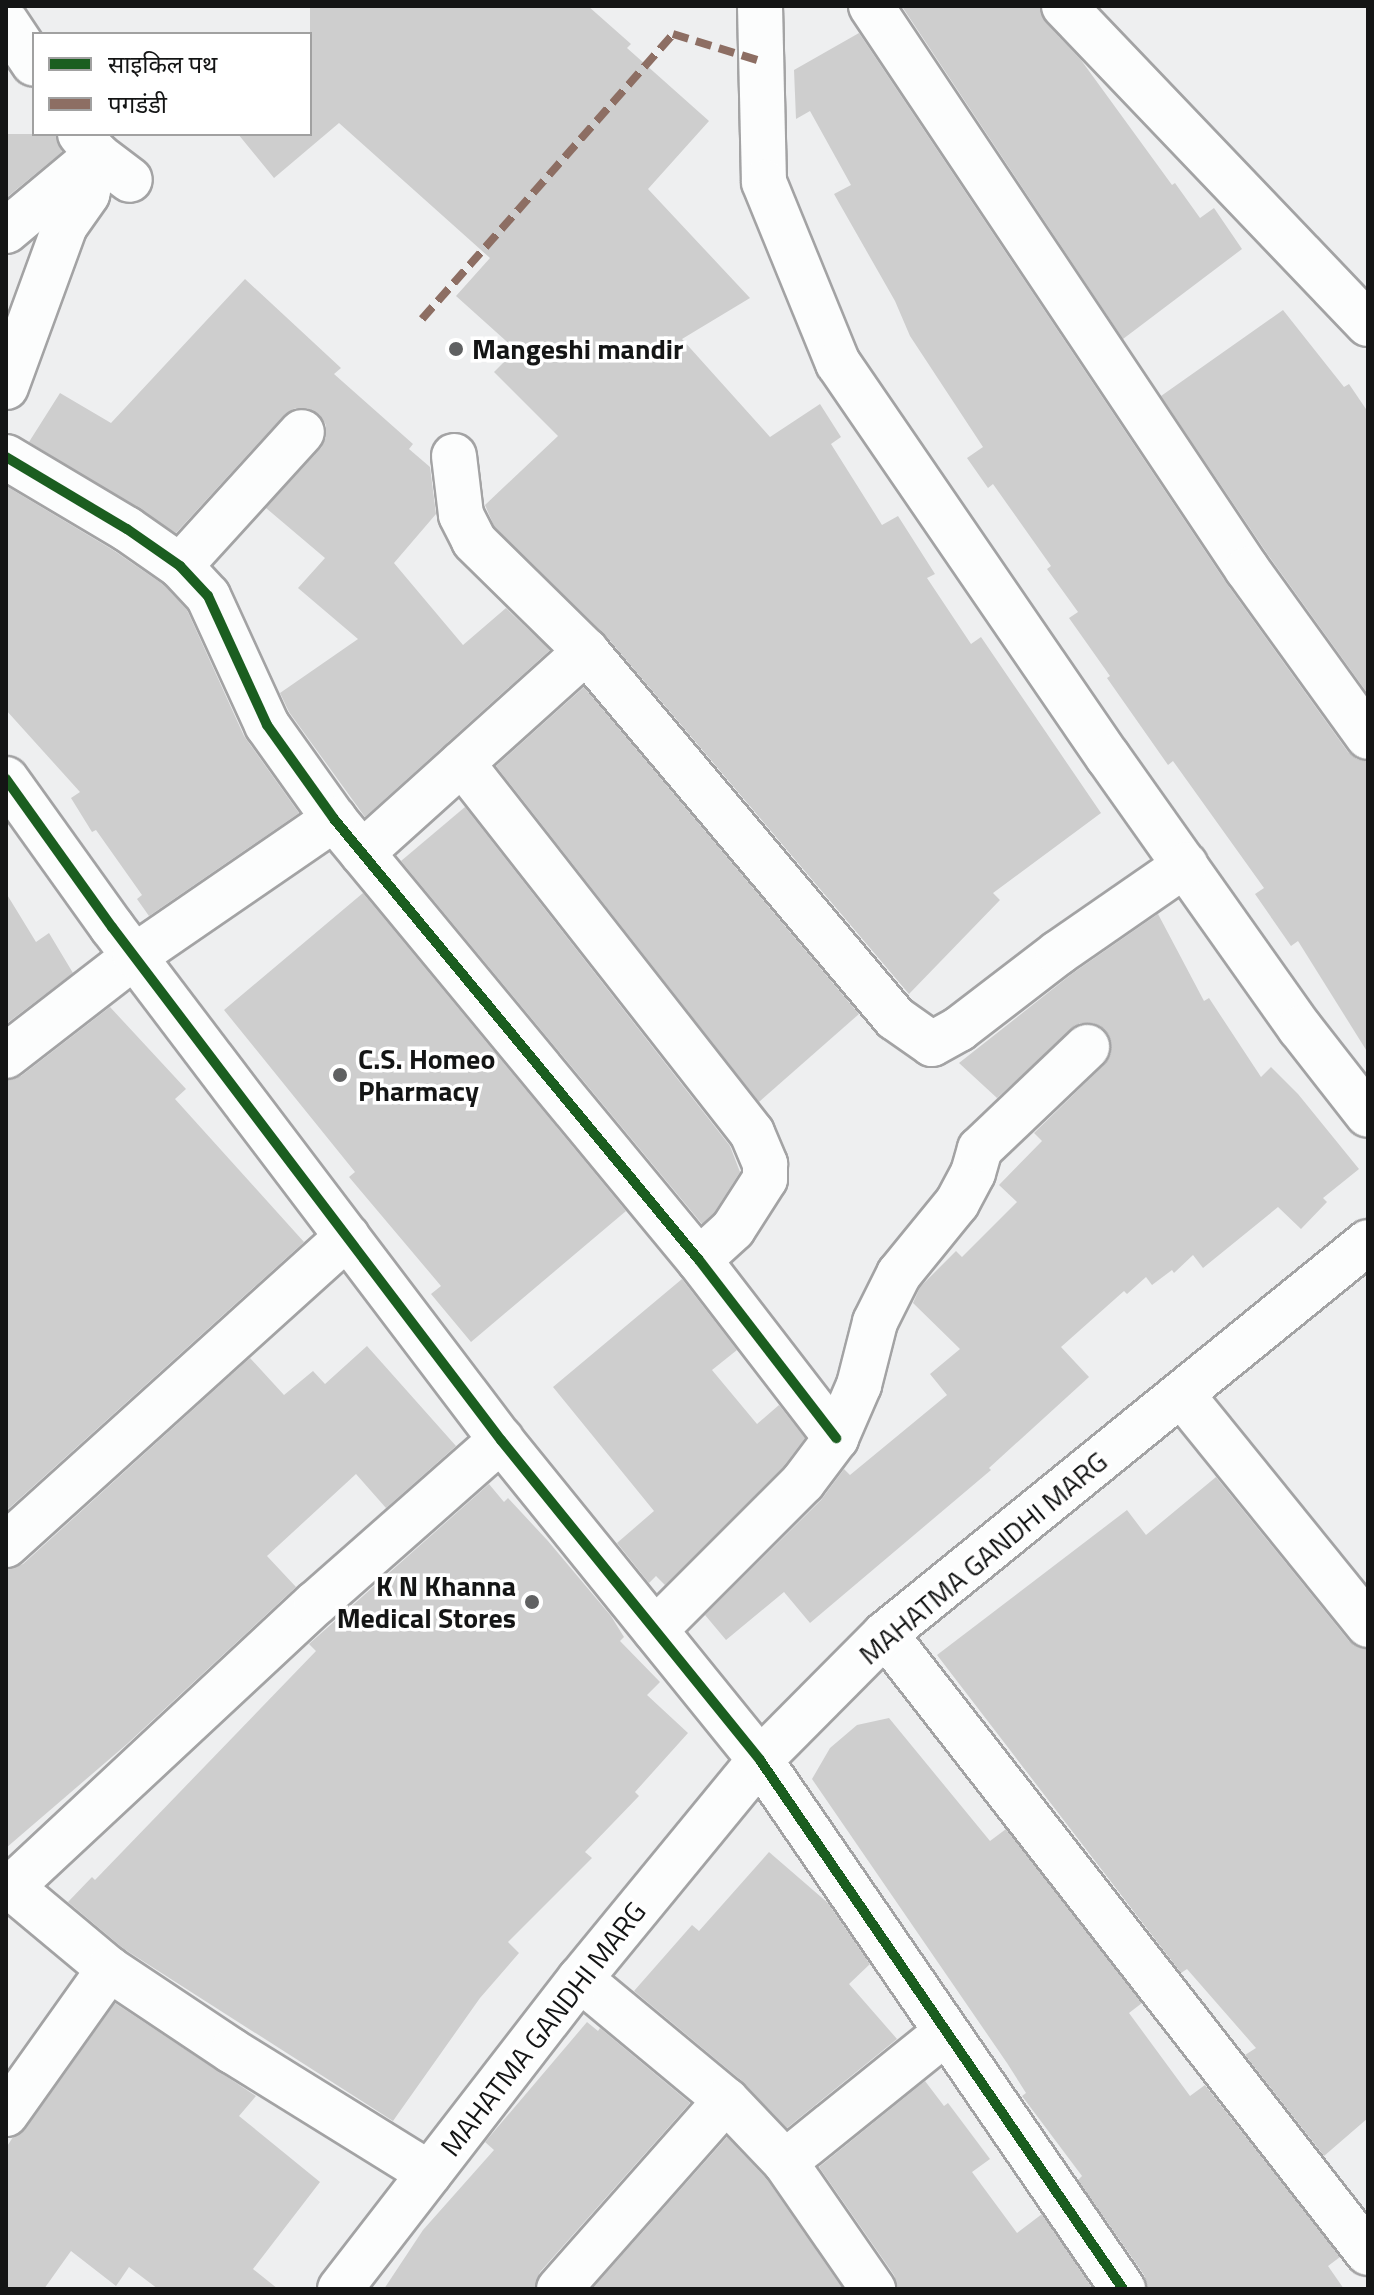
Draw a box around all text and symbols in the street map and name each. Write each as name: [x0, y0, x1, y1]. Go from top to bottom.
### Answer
legend: [32, 32, 312, 136]
text: साइकिल पथ: [108, 46, 217, 82]
text: पगडंडी: [108, 86, 167, 122]
place label: Mangeshi mandir: [472, 332, 683, 366]
marker: Mangeshi mandir: [447, 340, 465, 358]
place label: C.S. Homeo Pharmacy: [358, 1042, 495, 1108]
marker: C.S. Homeo Pharmacy: [329, 1064, 351, 1086]
street label: MAHATMA GANDHI MARG: [852, 1444, 1114, 1672]
place label: K N Khanna Medical Stores: [337, 1569, 516, 1635]
marker: K N Khanna Medical Stores: [523, 1593, 541, 1611]
street label: MAHATMA GANDHI MARG: [433, 1895, 653, 2163]

